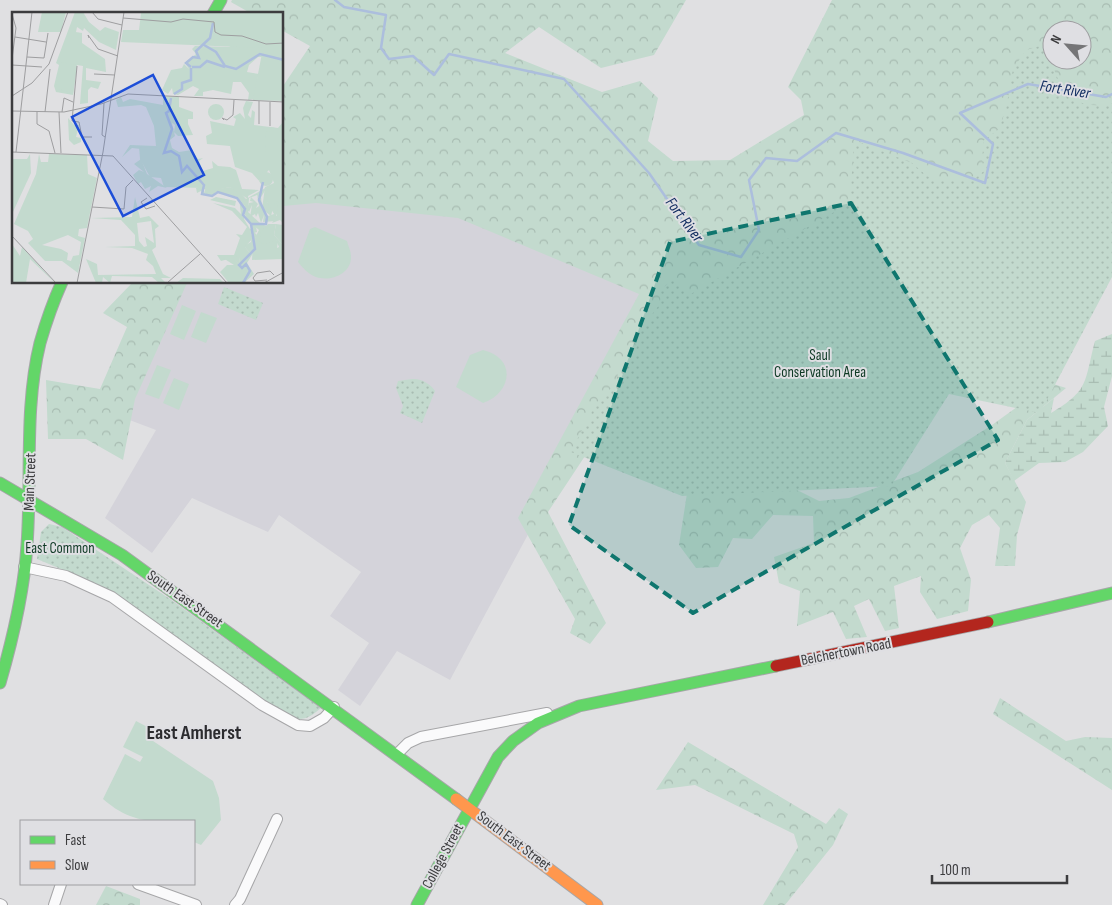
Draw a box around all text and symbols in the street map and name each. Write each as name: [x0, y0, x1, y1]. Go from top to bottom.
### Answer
inset map: [12, 12, 284, 284]
north arrow: [1042, 20, 1092, 70]
text: N: [1047, 32, 1065, 47]
water label: Fort River: [1038, 77, 1092, 103]
water label: Fort River: [661, 194, 707, 246]
park label: Saul Conservation Area: [774, 346, 866, 382]
street label: Main Street: [19, 452, 41, 511]
park label: East Common: [25, 539, 95, 558]
street label: South East Street: [143, 566, 227, 632]
street label: Belchertown Road: [799, 634, 893, 670]
district label: East Amherst: [147, 721, 242, 745]
street label: South East Street: [473, 807, 555, 875]
legend: [20, 820, 195, 885]
street label: College Street: [418, 820, 468, 892]
text: Fast: [65, 831, 87, 850]
scale bar: [932, 852, 1067, 884]
text: Slow: [65, 856, 89, 875]
text: 100 m: [940, 861, 971, 880]

